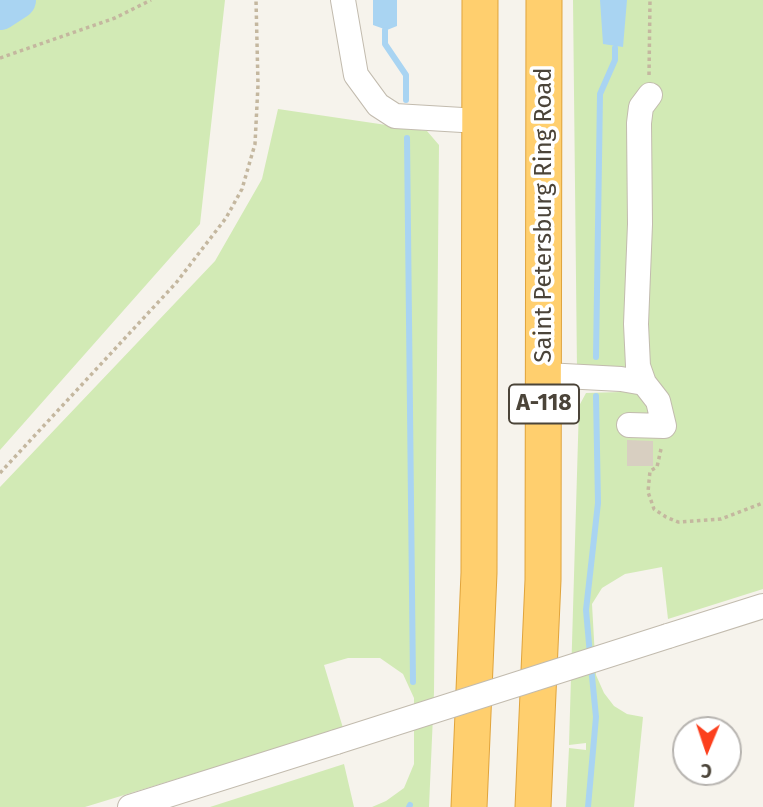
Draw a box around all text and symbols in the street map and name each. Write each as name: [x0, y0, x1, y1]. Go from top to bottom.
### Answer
street label: Saint Petersburg Ring Road: [530, 67, 558, 363]
road number: А-118: [509, 384, 579, 424]
north arrow: [672, 716, 742, 786]
text: С: [700, 759, 712, 782]

